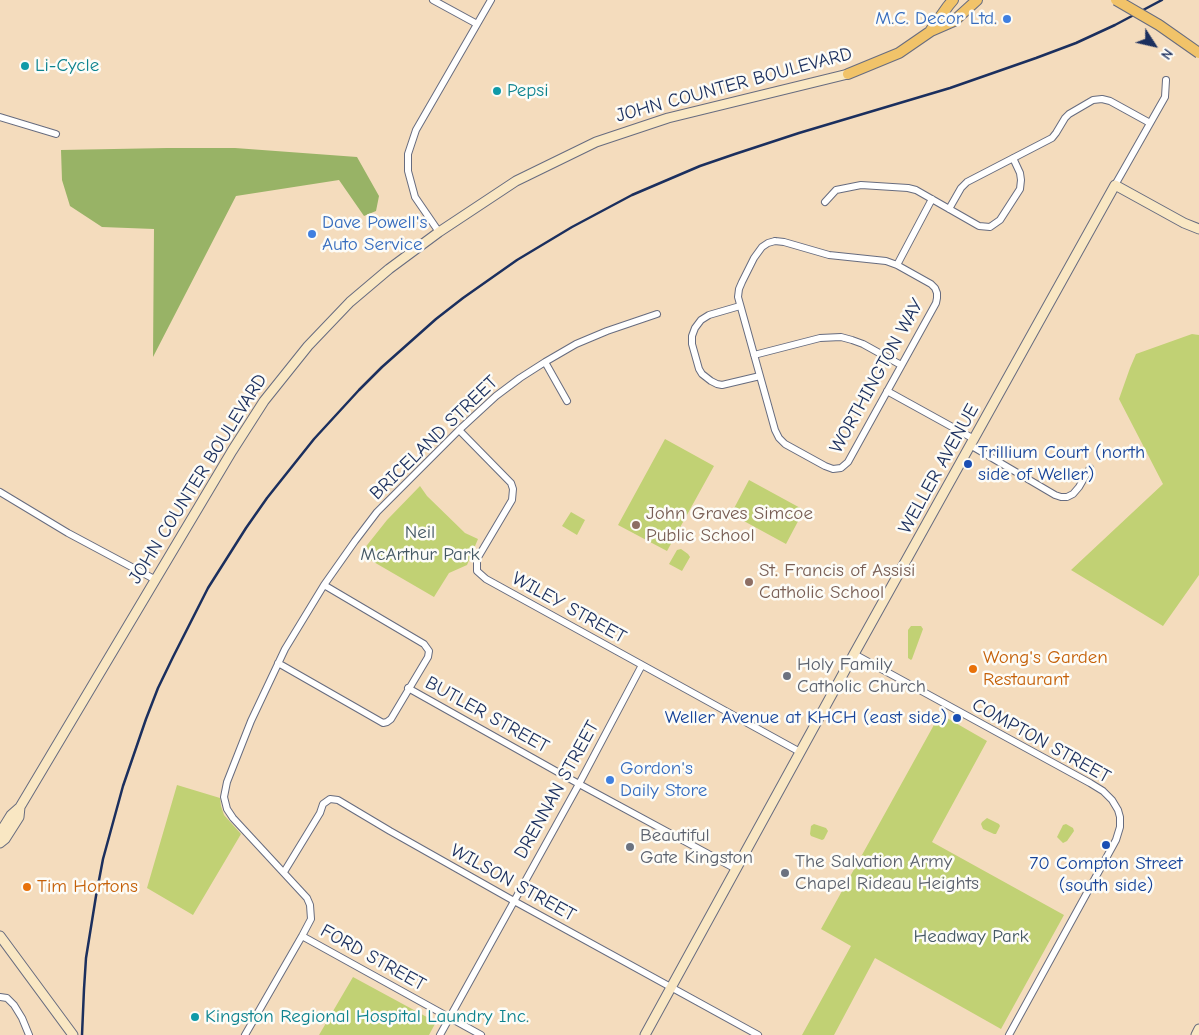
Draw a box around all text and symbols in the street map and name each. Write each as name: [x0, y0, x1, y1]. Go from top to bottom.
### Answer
place label: M.C. Decor Ltd.: [875, 8, 997, 30]
marker: M.C. Decor Ltd.: [1001, 13, 1013, 25]
north arrow: [1129, 20, 1179, 70]
street label: JOHN COUNTER BOULEVARD: [613, 42, 855, 128]
text: N: [1157, 45, 1176, 63]
place label: Li-Cycle: [35, 55, 99, 77]
marker: Li-Cycle: [19, 60, 31, 72]
place label: Pepsi: [507, 80, 549, 102]
marker: Pepsi: [491, 85, 503, 97]
place label: Dave Powell's Auto Service: [322, 212, 427, 256]
marker: Dave Powell's Auto Service: [306, 228, 318, 240]
street label: WORTHINGTON WAY: [825, 295, 929, 457]
street label: JOHN COUNTER BOULEVARD: [124, 370, 272, 588]
street label: BRICELAND STREET: [365, 371, 503, 505]
street label: WELLER AVENUE: [894, 400, 984, 538]
place label: Trillium Court (north side of Weller): [978, 442, 1145, 486]
marker: Trillium Court (north side of Weller): [962, 458, 974, 470]
place label: John Graves Simcoe Public School: [646, 503, 813, 547]
marker: John Graves Simcoe Public School: [630, 519, 642, 531]
park label: Neil McArthur Park: [360, 522, 480, 566]
place label: St. Francis of Assisi Catholic School: [759, 560, 915, 604]
street label: WILEY STREET: [508, 567, 630, 649]
marker: St. Francis of Assisi Catholic School: [743, 576, 755, 588]
place label: Wong's Garden Restaurant: [983, 647, 1108, 691]
place label: Holy Family Catholic Church: [797, 654, 926, 698]
marker: Wong's Garden Restaurant: [967, 663, 979, 675]
marker: Holy Family Catholic Church: [781, 670, 793, 682]
street label: BUTLER STREET: [421, 672, 553, 758]
street label: COMPTON STREET: [968, 693, 1114, 789]
place label: Weller Avenue at KHCH (east side): [665, 707, 947, 729]
marker: Weller Avenue at KHCH (east side): [951, 712, 963, 724]
street label: DRENNAN STREET: [510, 717, 604, 863]
place label: Gordon's Daily Store: [620, 758, 707, 802]
marker: Gordon's Daily Store: [604, 774, 616, 786]
place label: Beautiful Gate Kingston: [640, 825, 753, 869]
street label: WILSON STREET: [446, 839, 580, 927]
marker: 70 Compton Street (south side): [1100, 839, 1112, 851]
marker: Beautiful Gate Kingston: [624, 841, 636, 853]
place label: The Salvation Army Chapel Rideau Heights: [795, 851, 979, 895]
place label: 70 Compton Street (south side): [1029, 853, 1183, 897]
marker: The Salvation Army Chapel Rideau Heights: [779, 867, 791, 879]
place label: Tim Hortons: [37, 876, 138, 898]
marker: Tim Hortons: [21, 881, 33, 893]
street label: FORD STREET: [316, 920, 430, 996]
park label: Headway Park: [913, 926, 1029, 948]
place label: Kingston Regional Hospital Laundry Inc.: [205, 1006, 529, 1028]
marker: Kingston Regional Hospital Laundry Inc.: [189, 1011, 201, 1023]

